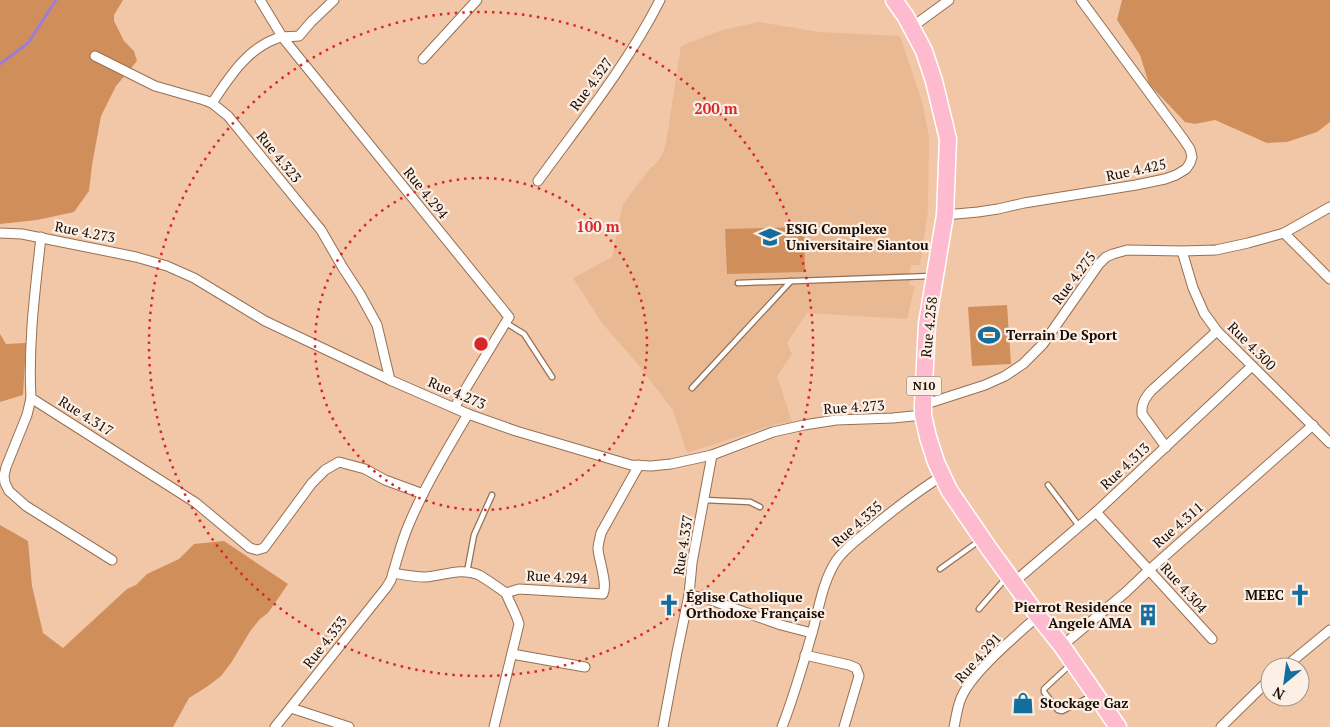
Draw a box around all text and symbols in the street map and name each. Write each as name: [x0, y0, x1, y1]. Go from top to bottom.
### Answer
street label: Rue 4.327: [565, 53, 616, 114]
text: 200 m: [694, 98, 738, 118]
street label: Rue 4.323: [253, 127, 306, 186]
street label: Rue 4.425: [1104, 154, 1168, 185]
street label: Rue 4.294: [400, 163, 453, 223]
street label: Rue 4.273: [53, 216, 117, 247]
text: 100 m: [576, 216, 620, 236]
place label: ESIG Complexe Universitaire Siantou: [786, 219, 929, 254]
school or university icon: ESIG Complexe Universitaire Siantou: [757, 224, 783, 250]
street label: Rue 4.275: [1048, 248, 1100, 308]
street label: Rue 4.258: [916, 296, 941, 358]
street label: Rue 4.300: [1224, 317, 1281, 374]
sports icon: Terrain De Sport: [976, 322, 1002, 348]
place label: Terrain De Sport: [1006, 325, 1118, 344]
centre of rings: [472, 335, 490, 353]
street label: Rue 4.273: [425, 372, 489, 413]
road number: N10: [906, 376, 942, 396]
street label: Rue 4.317: [55, 391, 117, 440]
street label: Rue 4.273: [823, 395, 885, 418]
street label: Rue 4.313: [1096, 438, 1154, 493]
street label: Rue 4.335: [827, 496, 886, 551]
street label: Rue 4.311: [1148, 497, 1207, 552]
street label: Rue 4.337: [668, 513, 697, 577]
street label: Rue 4.304: [1157, 559, 1212, 617]
street label: Rue 4.294: [526, 565, 589, 588]
church icon: MEEC: [1287, 582, 1313, 608]
place label: MEEC: [1245, 585, 1284, 604]
place label: Église Catholique Orthodoxe Française: [686, 587, 825, 622]
church icon: Église Catholique Orthodoxe Française: [656, 592, 682, 618]
place label: Pierrot Residence Angele AMA: [1014, 597, 1133, 632]
building icon: Pierrot Residence Angele AMA: [1135, 602, 1161, 628]
street label: Rue 4.333: [298, 612, 351, 672]
street label: Rue 4.291: [950, 629, 1005, 687]
north arrow: [1260, 657, 1310, 707]
text: N: [1269, 683, 1288, 705]
shop icon: Stockage Gaz: [1010, 690, 1036, 716]
place label: Stockage Gaz: [1040, 693, 1129, 712]

